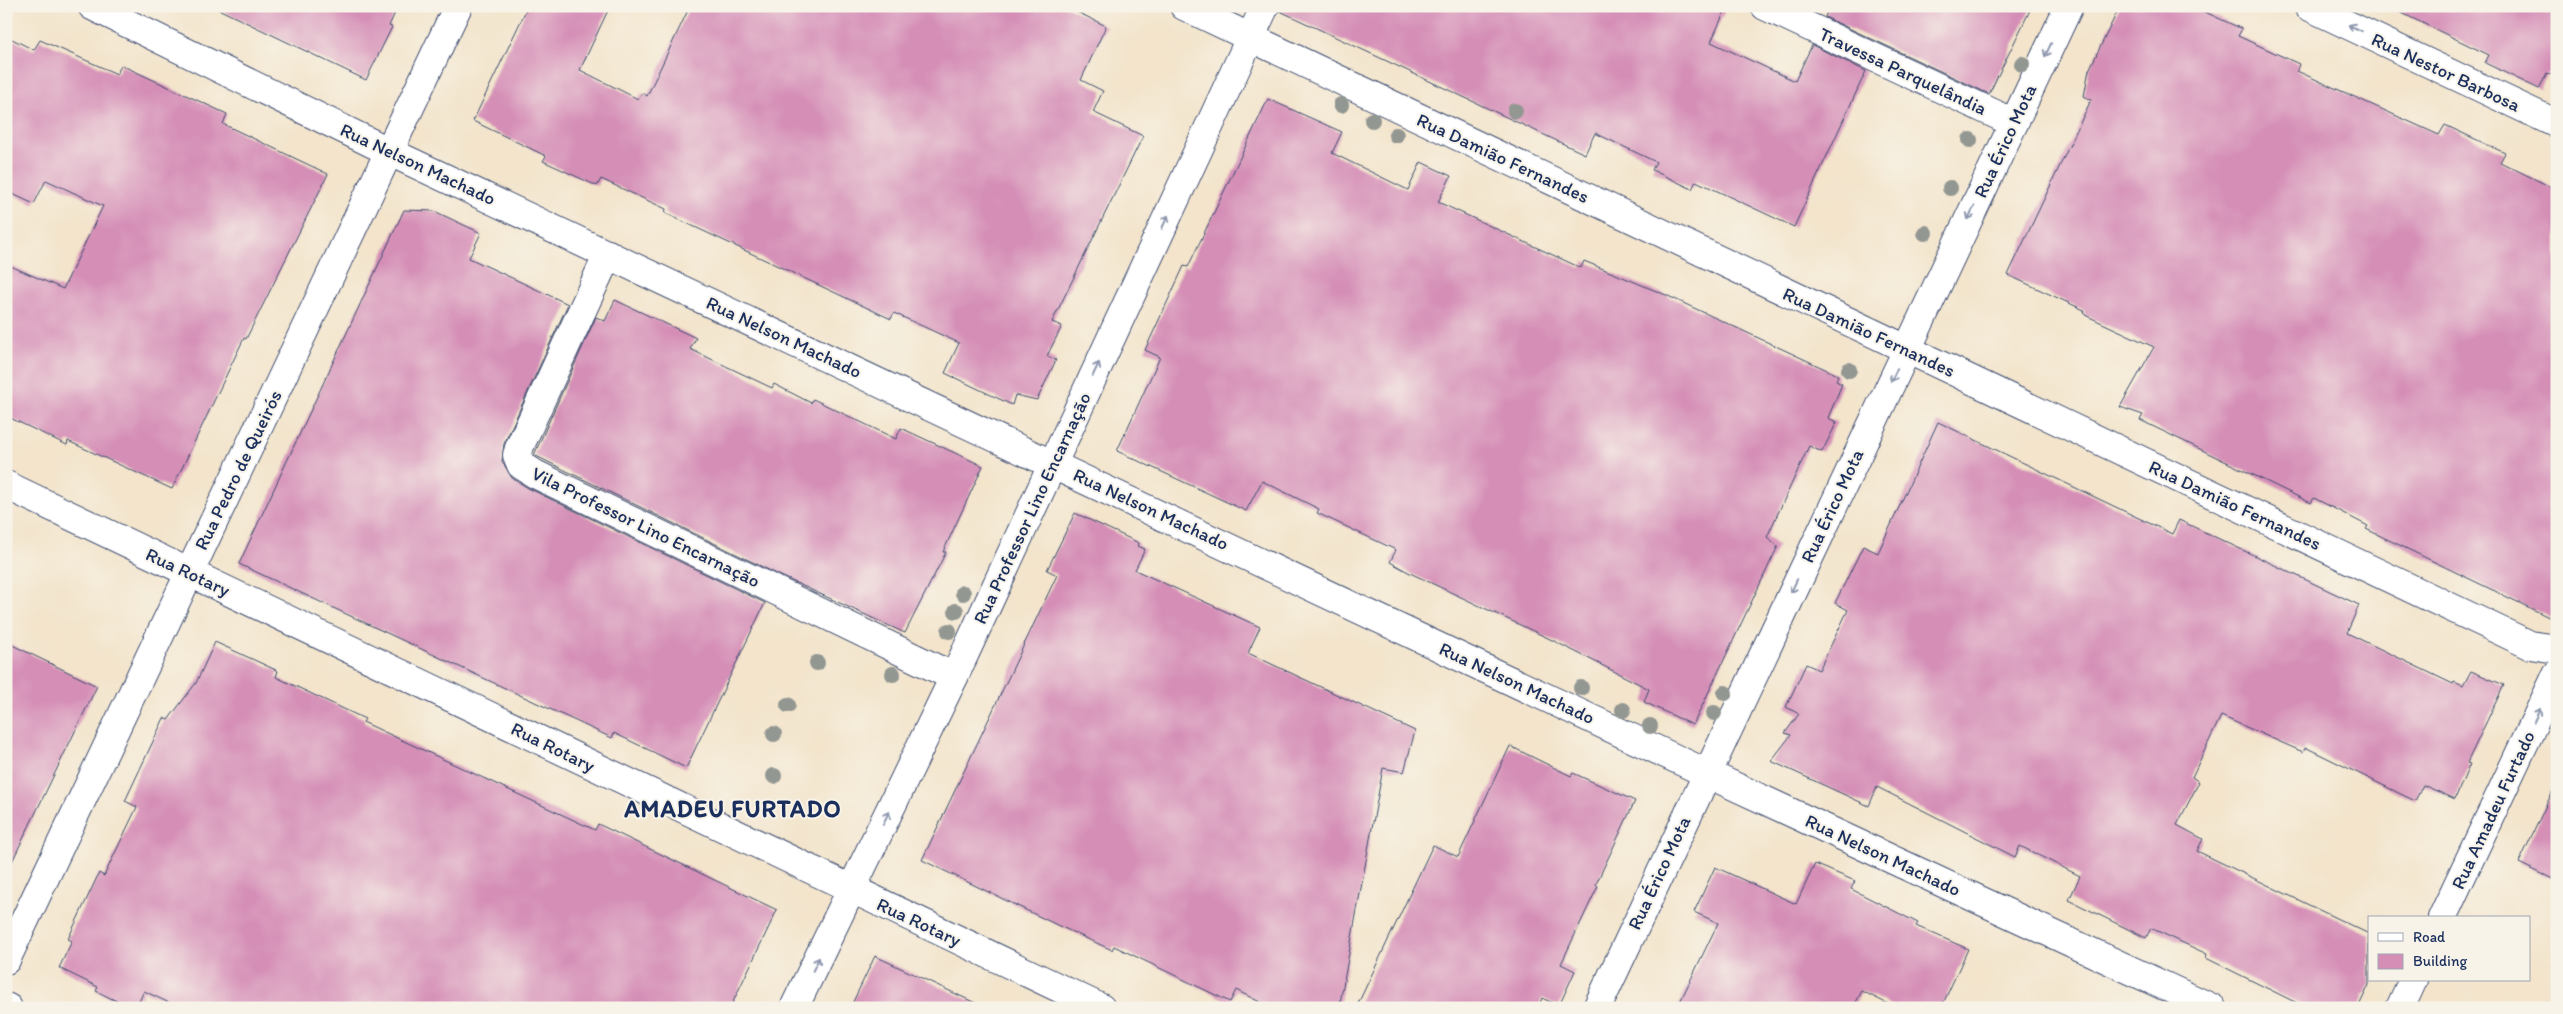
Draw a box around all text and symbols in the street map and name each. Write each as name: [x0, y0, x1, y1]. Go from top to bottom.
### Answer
street label: Travessa Parquelândia: [1816, 22, 1990, 120]
one-way arrow: [2348, 23, 2363, 32]
street label: Rua Nestor Barbosa: [2368, 27, 2524, 117]
one-way arrow: [2043, 42, 2052, 57]
street label: Rua Érico Mota: [1969, 80, 2041, 201]
street label: Rua Damião Fernandes: [1413, 108, 1593, 208]
street label: Rua Nelson Machado: [337, 118, 499, 210]
one-way arrow: [1966, 205, 1975, 220]
one-way arrow: [1160, 215, 1170, 230]
street label: Rua Damião Fernandes: [1779, 282, 1959, 382]
street label: Rua Nelson Machado: [703, 291, 865, 383]
one-way arrow: [1092, 362, 1101, 377]
one-way arrow: [1888, 368, 1898, 383]
street label: Rua Pedro de Queirós: [189, 386, 287, 554]
street label: Rua Professor Lino Encarnação: [968, 389, 1096, 627]
street label: Rua Érico Mota: [1796, 445, 1868, 566]
street label: Rua Damião Fernandes: [2145, 455, 2325, 555]
street label: Vila Professor Lino Encarnação: [528, 462, 764, 592]
street label: Rua Nelson Machado: [1070, 463, 1232, 555]
street label: Rua Rotary: [142, 543, 234, 601]
one-way arrow: [1789, 578, 1798, 593]
street label: Rua Nelson Machado: [1436, 637, 1598, 729]
one-way arrow: [2533, 708, 2543, 723]
street label: Rua Rotary: [507, 717, 599, 777]
street label: Rua Amadeu Furtado: [2446, 727, 2540, 893]
district label: AMADEU FURTADO: [623, 794, 842, 823]
street label: Rua Nelson Machado: [1802, 809, 1964, 901]
one-way arrow: [882, 811, 892, 826]
street label: Rua Érico Mota: [1623, 812, 1695, 933]
street label: Rua Rotary: [873, 893, 965, 951]
legend: [2368, 916, 2530, 982]
text: Road: [2413, 928, 2446, 946]
text: Building: [2413, 952, 2467, 970]
one-way arrow: [812, 957, 821, 972]

